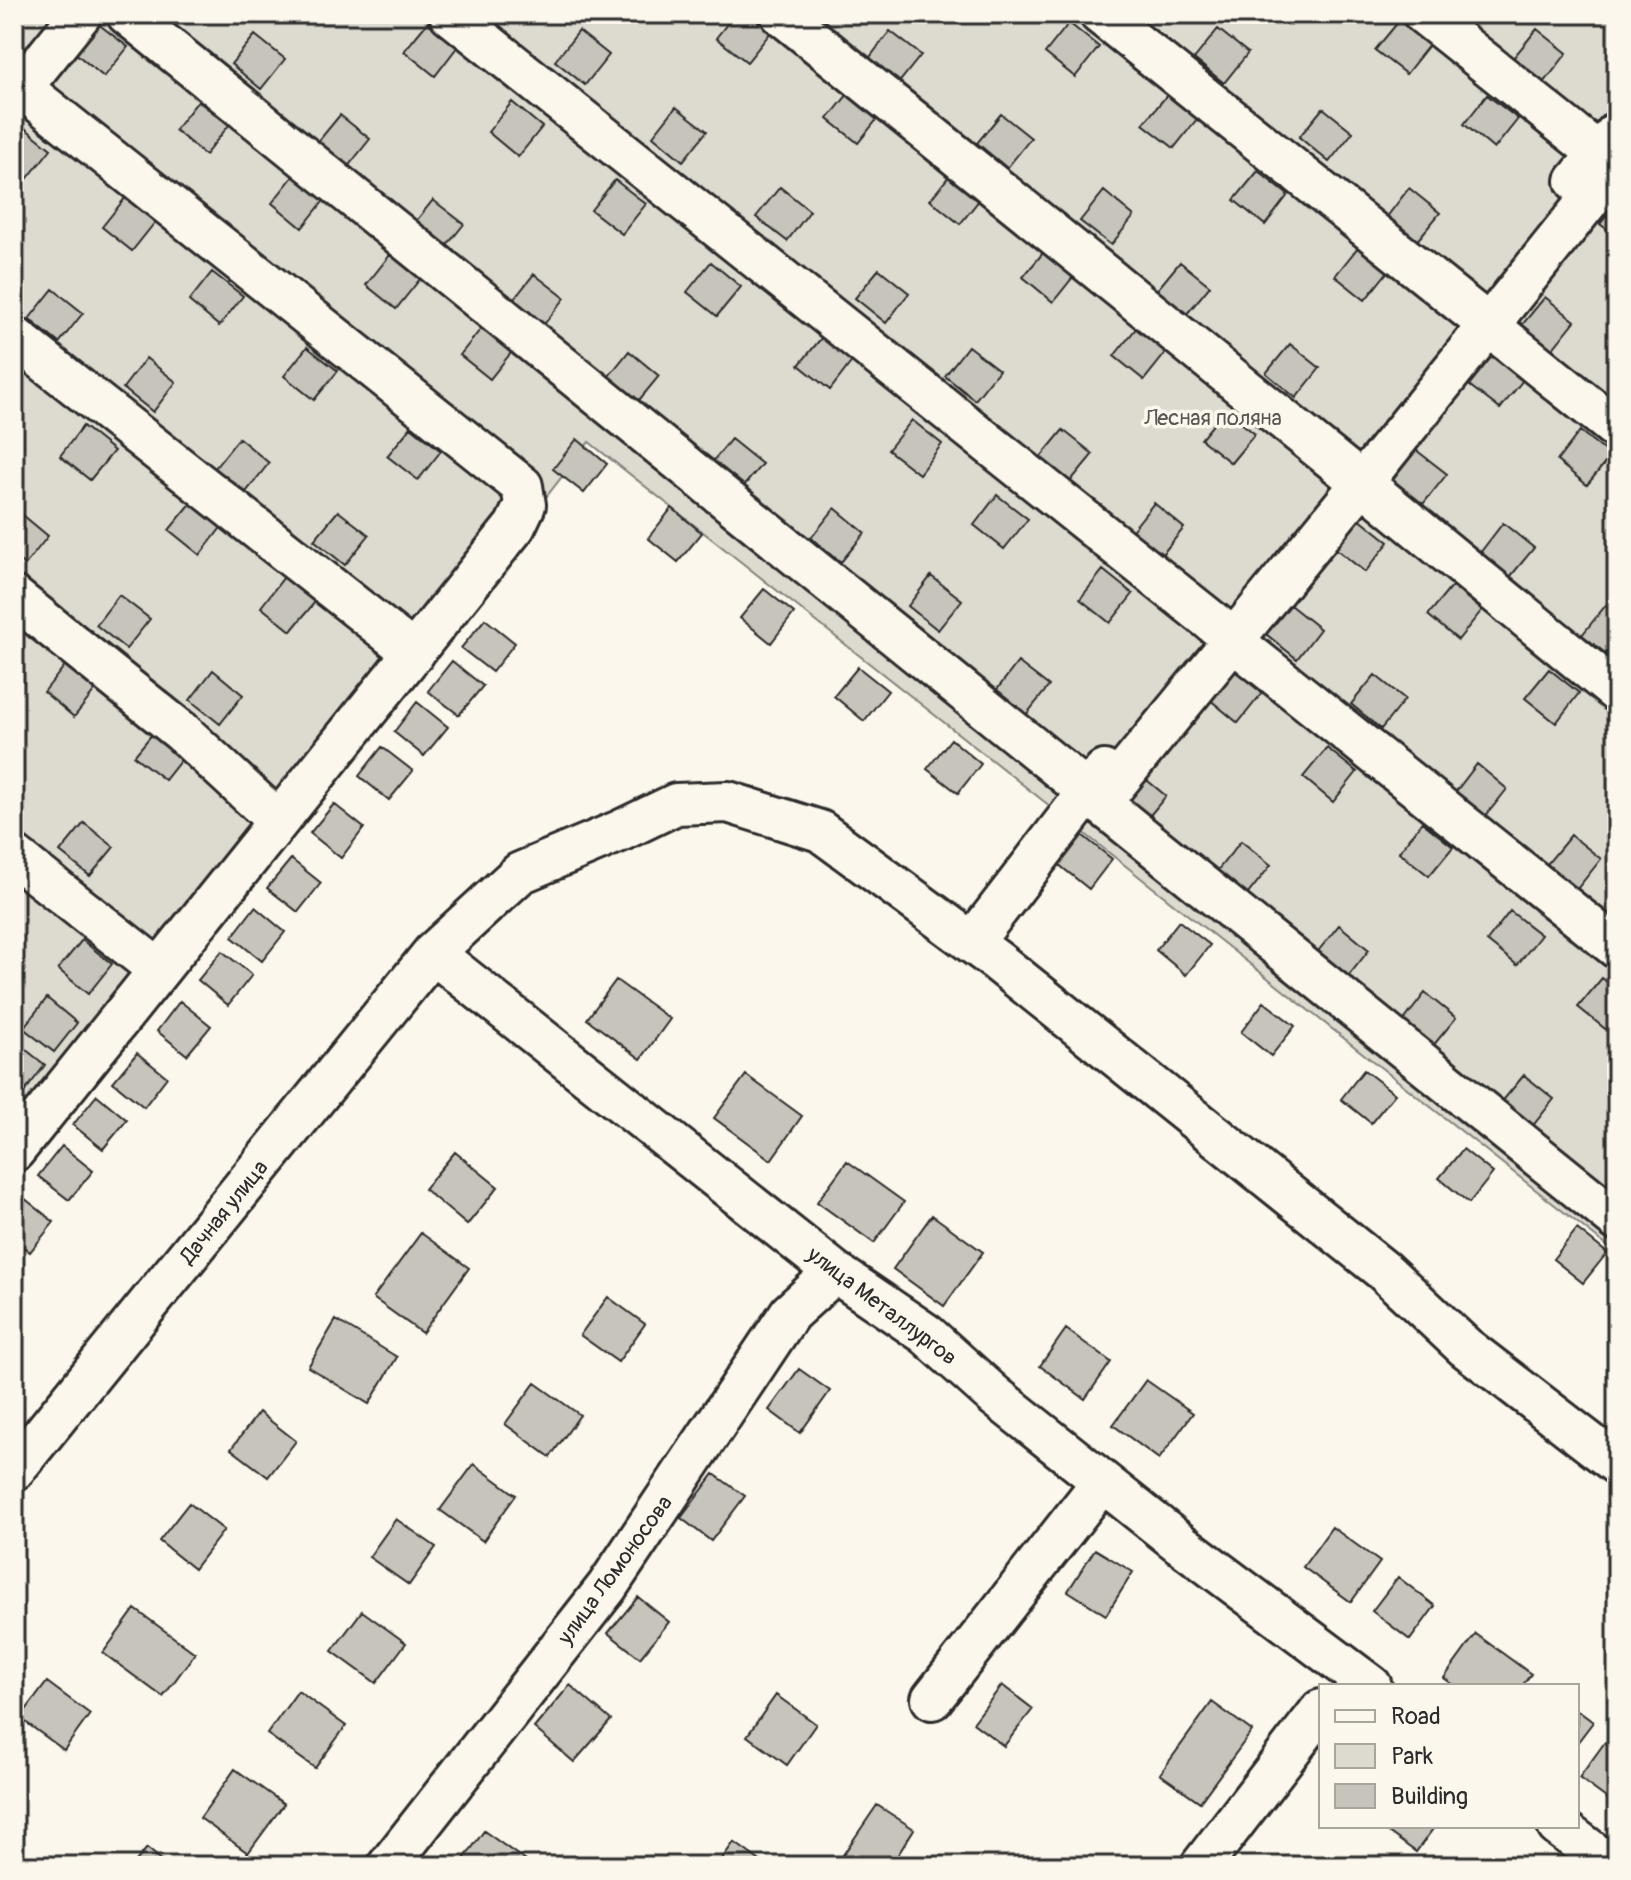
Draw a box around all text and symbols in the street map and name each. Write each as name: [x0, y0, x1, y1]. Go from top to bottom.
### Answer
park label: Лесная поляна: [1143, 404, 1282, 432]
street label: Дачная улица: [173, 1154, 274, 1270]
street label: улица Металлургов: [801, 1240, 963, 1372]
street label: улица Ломоносова: [551, 1490, 679, 1651]
legend: [1319, 1684, 1579, 1828]
text: Road: [1391, 1702, 1441, 1731]
text: Park: [1391, 1742, 1433, 1771]
text: Building: [1391, 1782, 1468, 1811]

